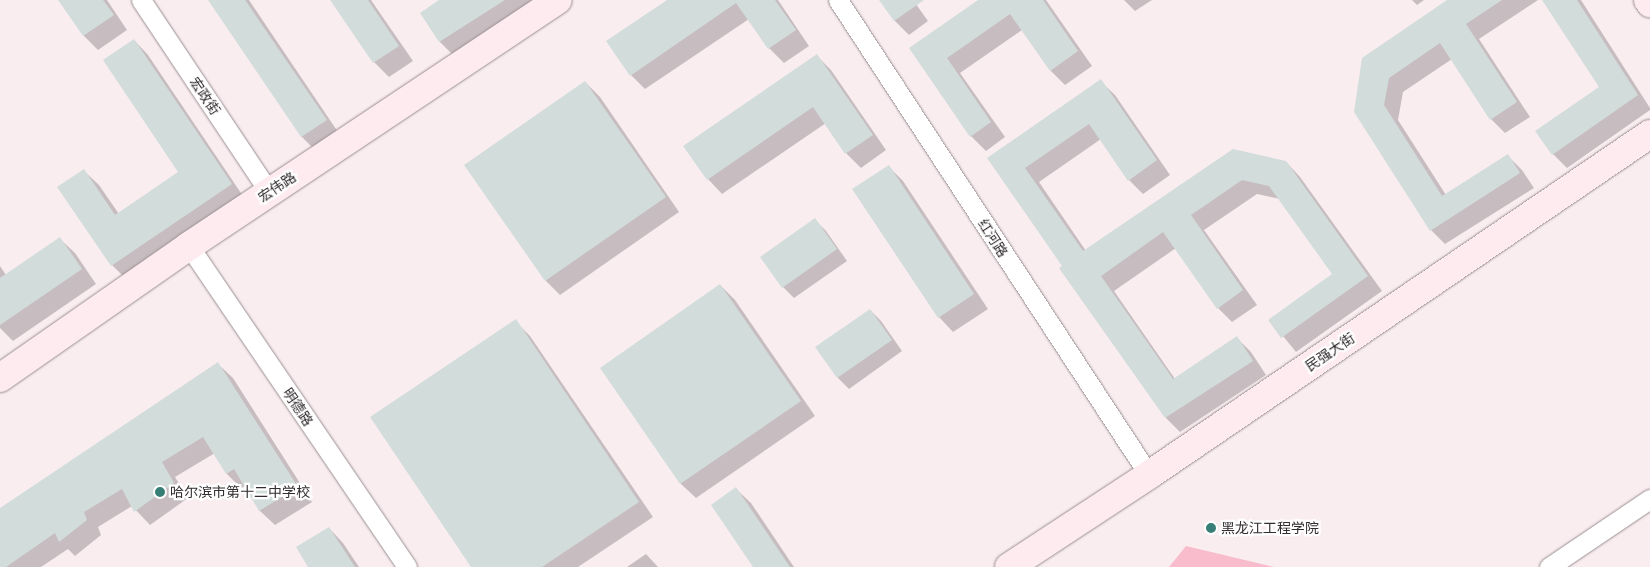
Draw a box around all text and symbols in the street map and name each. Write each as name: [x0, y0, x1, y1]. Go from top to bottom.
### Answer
street label: 宏政街: [186, 74, 224, 118]
street label: 宏伟路: [255, 168, 299, 206]
street label: 红河路: [975, 216, 1011, 260]
street label: 民强大街: [1302, 329, 1358, 375]
street label: 明德路: [279, 385, 317, 429]
place label: 哈尔滨市第十二中学校: [170, 484, 310, 500]
marker: 哈尔滨市第十二中学校: [154, 486, 166, 498]
place label: 黑龙江工程学院: [1221, 520, 1319, 536]
marker: 黑龙江工程学院: [1205, 522, 1217, 534]

